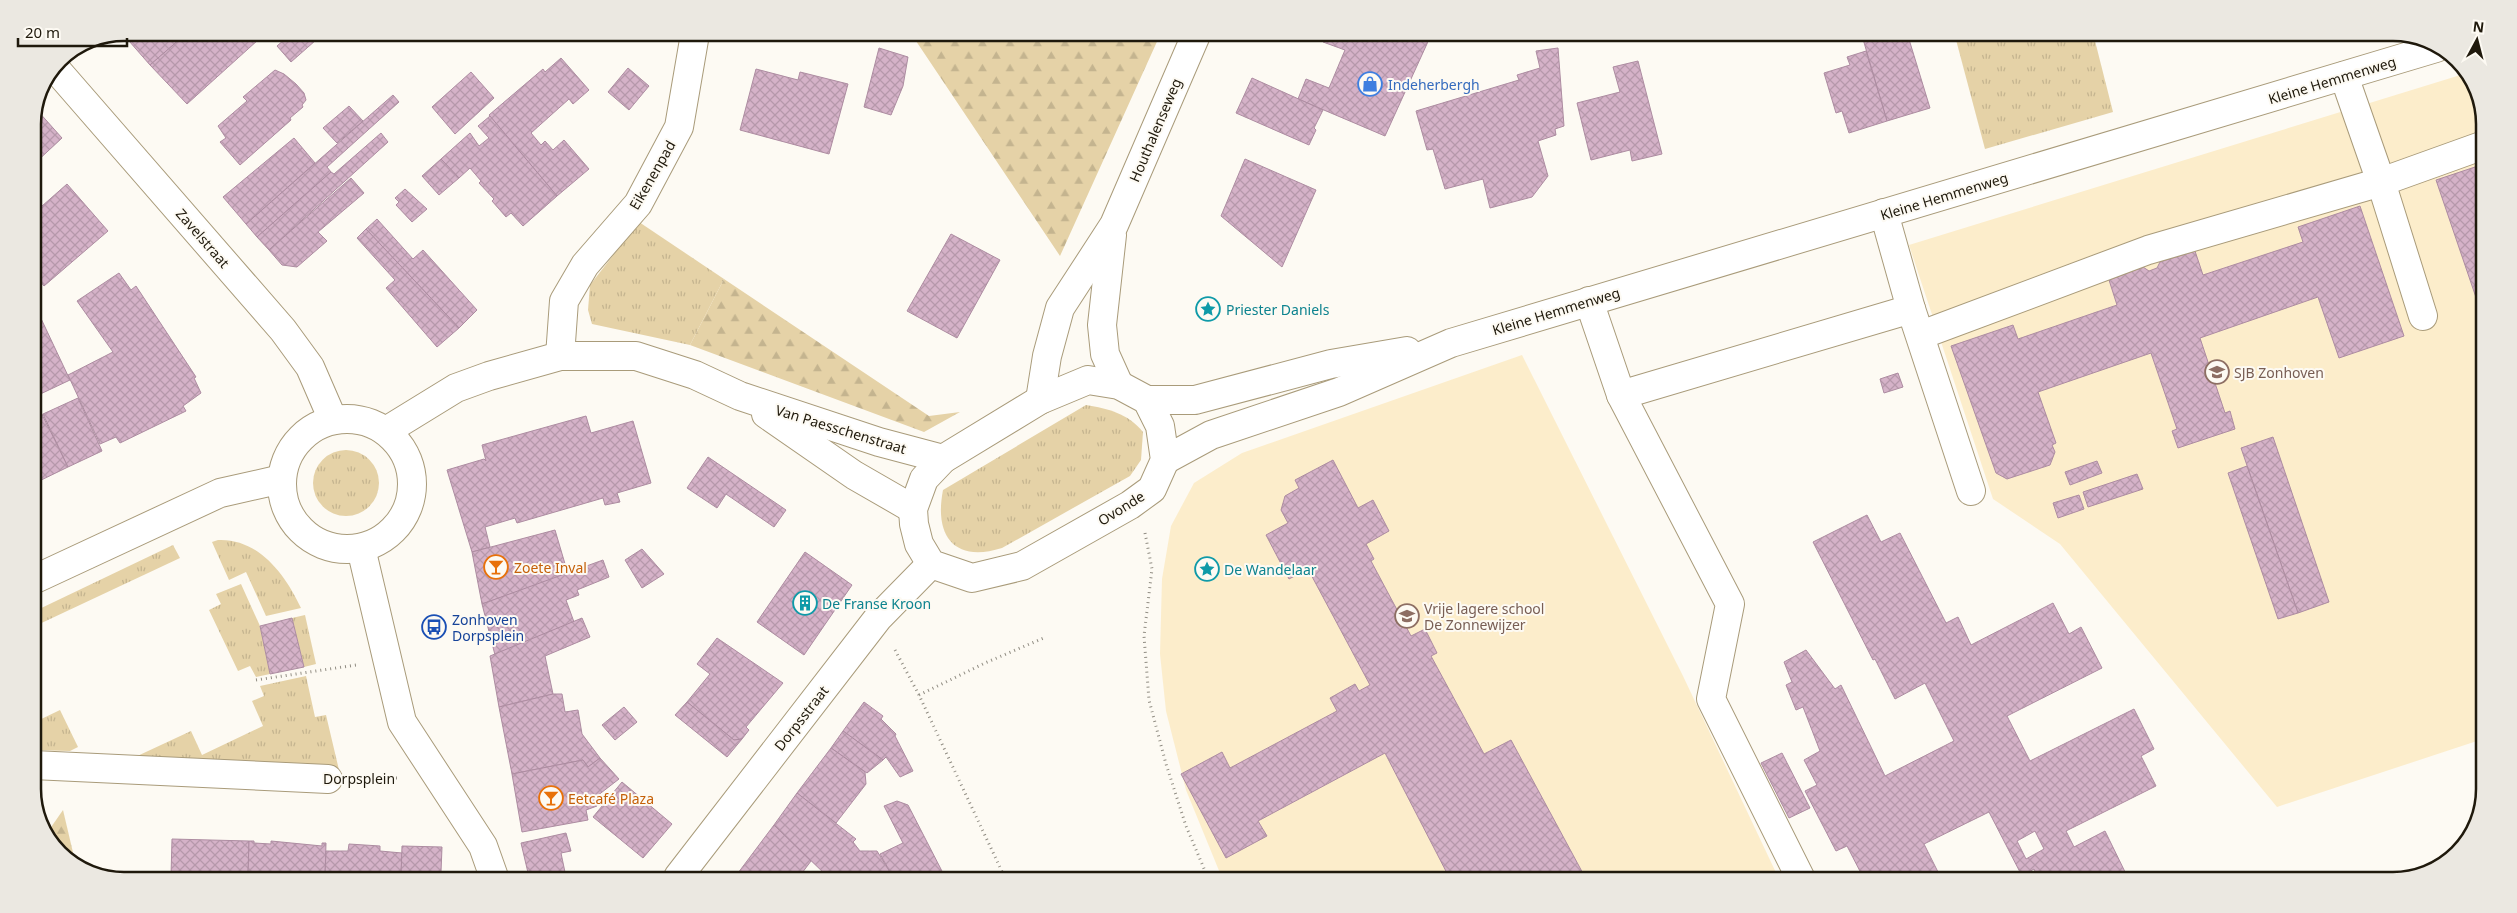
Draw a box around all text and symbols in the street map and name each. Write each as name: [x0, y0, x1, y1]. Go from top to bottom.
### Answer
scale bar: [18, 15, 126, 47]
north arrow: [2452, 15, 2502, 65]
text: N: [2472, 16, 2485, 37]
text: 20 m: [25, 22, 60, 42]
street label: Kleine Hemmenweg: [2266, 52, 2398, 108]
shop icon: Indeherbergh: [1357, 71, 1383, 97]
street label: Houthalenseweg: [1125, 75, 1185, 185]
place label: Indeherbergh: [1388, 75, 1480, 94]
street label: Eikenenpad: [625, 137, 679, 213]
street label: Kleine Hemmenweg: [1878, 168, 2010, 224]
street label: Zavelstraat: [172, 204, 234, 272]
street label: Kleine Hemmenweg: [1490, 283, 1622, 339]
place icon: Priester Daniels: [1195, 296, 1221, 322]
place label: Priester Daniels: [1226, 300, 1330, 319]
school or university icon: SJB Zonhoven: [2204, 359, 2230, 385]
place label: SJB Zonhoven: [2234, 363, 2324, 382]
street label: Van Paesschenstraat: [773, 400, 909, 458]
street label: Ovonde: [1094, 486, 1148, 530]
bar icon: Zoete Inval: [483, 554, 509, 580]
place icon: De Wandelaar: [1194, 556, 1220, 582]
place label: Zoete Inval: [514, 558, 587, 577]
place label: De Wandelaar: [1224, 560, 1317, 579]
building icon: De Franse Kroon: [792, 590, 818, 616]
place label: De Franse Kroon: [822, 594, 931, 613]
place label: Vrije lagere school De Zonnewijzer: [1424, 599, 1544, 634]
school or university icon: Vrije lagere school De Zonnewijzer: [1394, 603, 1420, 629]
place label: Zonhoven Dorpsplein: [452, 610, 524, 645]
bus stop icon: Zonhoven Dorpsplein: [421, 614, 447, 640]
street label: Dorpsstraat: [770, 681, 832, 755]
street label: Dorpsplein: [323, 769, 395, 788]
bar icon: Eetcafé Plaza: [538, 785, 564, 811]
place label: Eetcafé Plaza: [568, 789, 654, 808]

